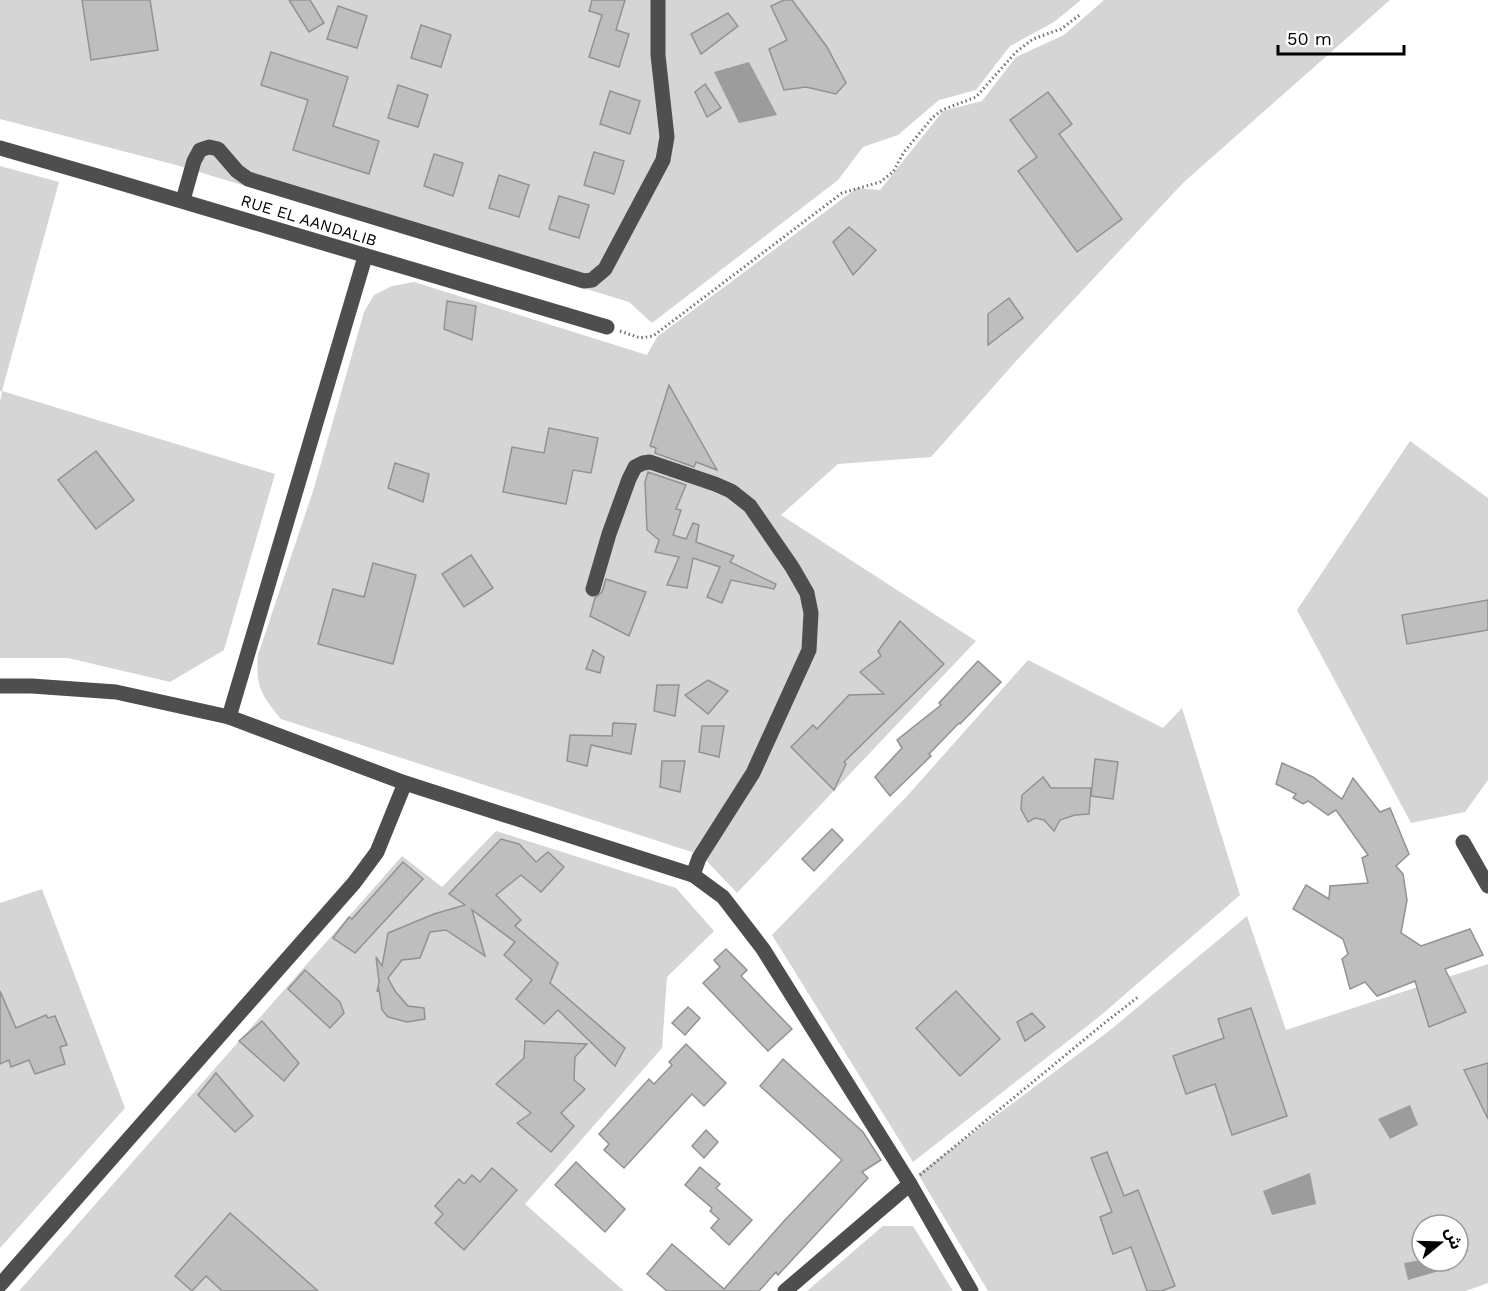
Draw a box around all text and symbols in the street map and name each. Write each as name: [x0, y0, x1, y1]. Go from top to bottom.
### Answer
scale bar: [1278, 18, 1404, 56]
text: 50 m: [1287, 28, 1332, 49]
street label: RUE EL AANDALIB: [239, 191, 379, 250]
north arrow: [1410, 1213, 1470, 1273]
text: ش: [1441, 1225, 1466, 1252]

